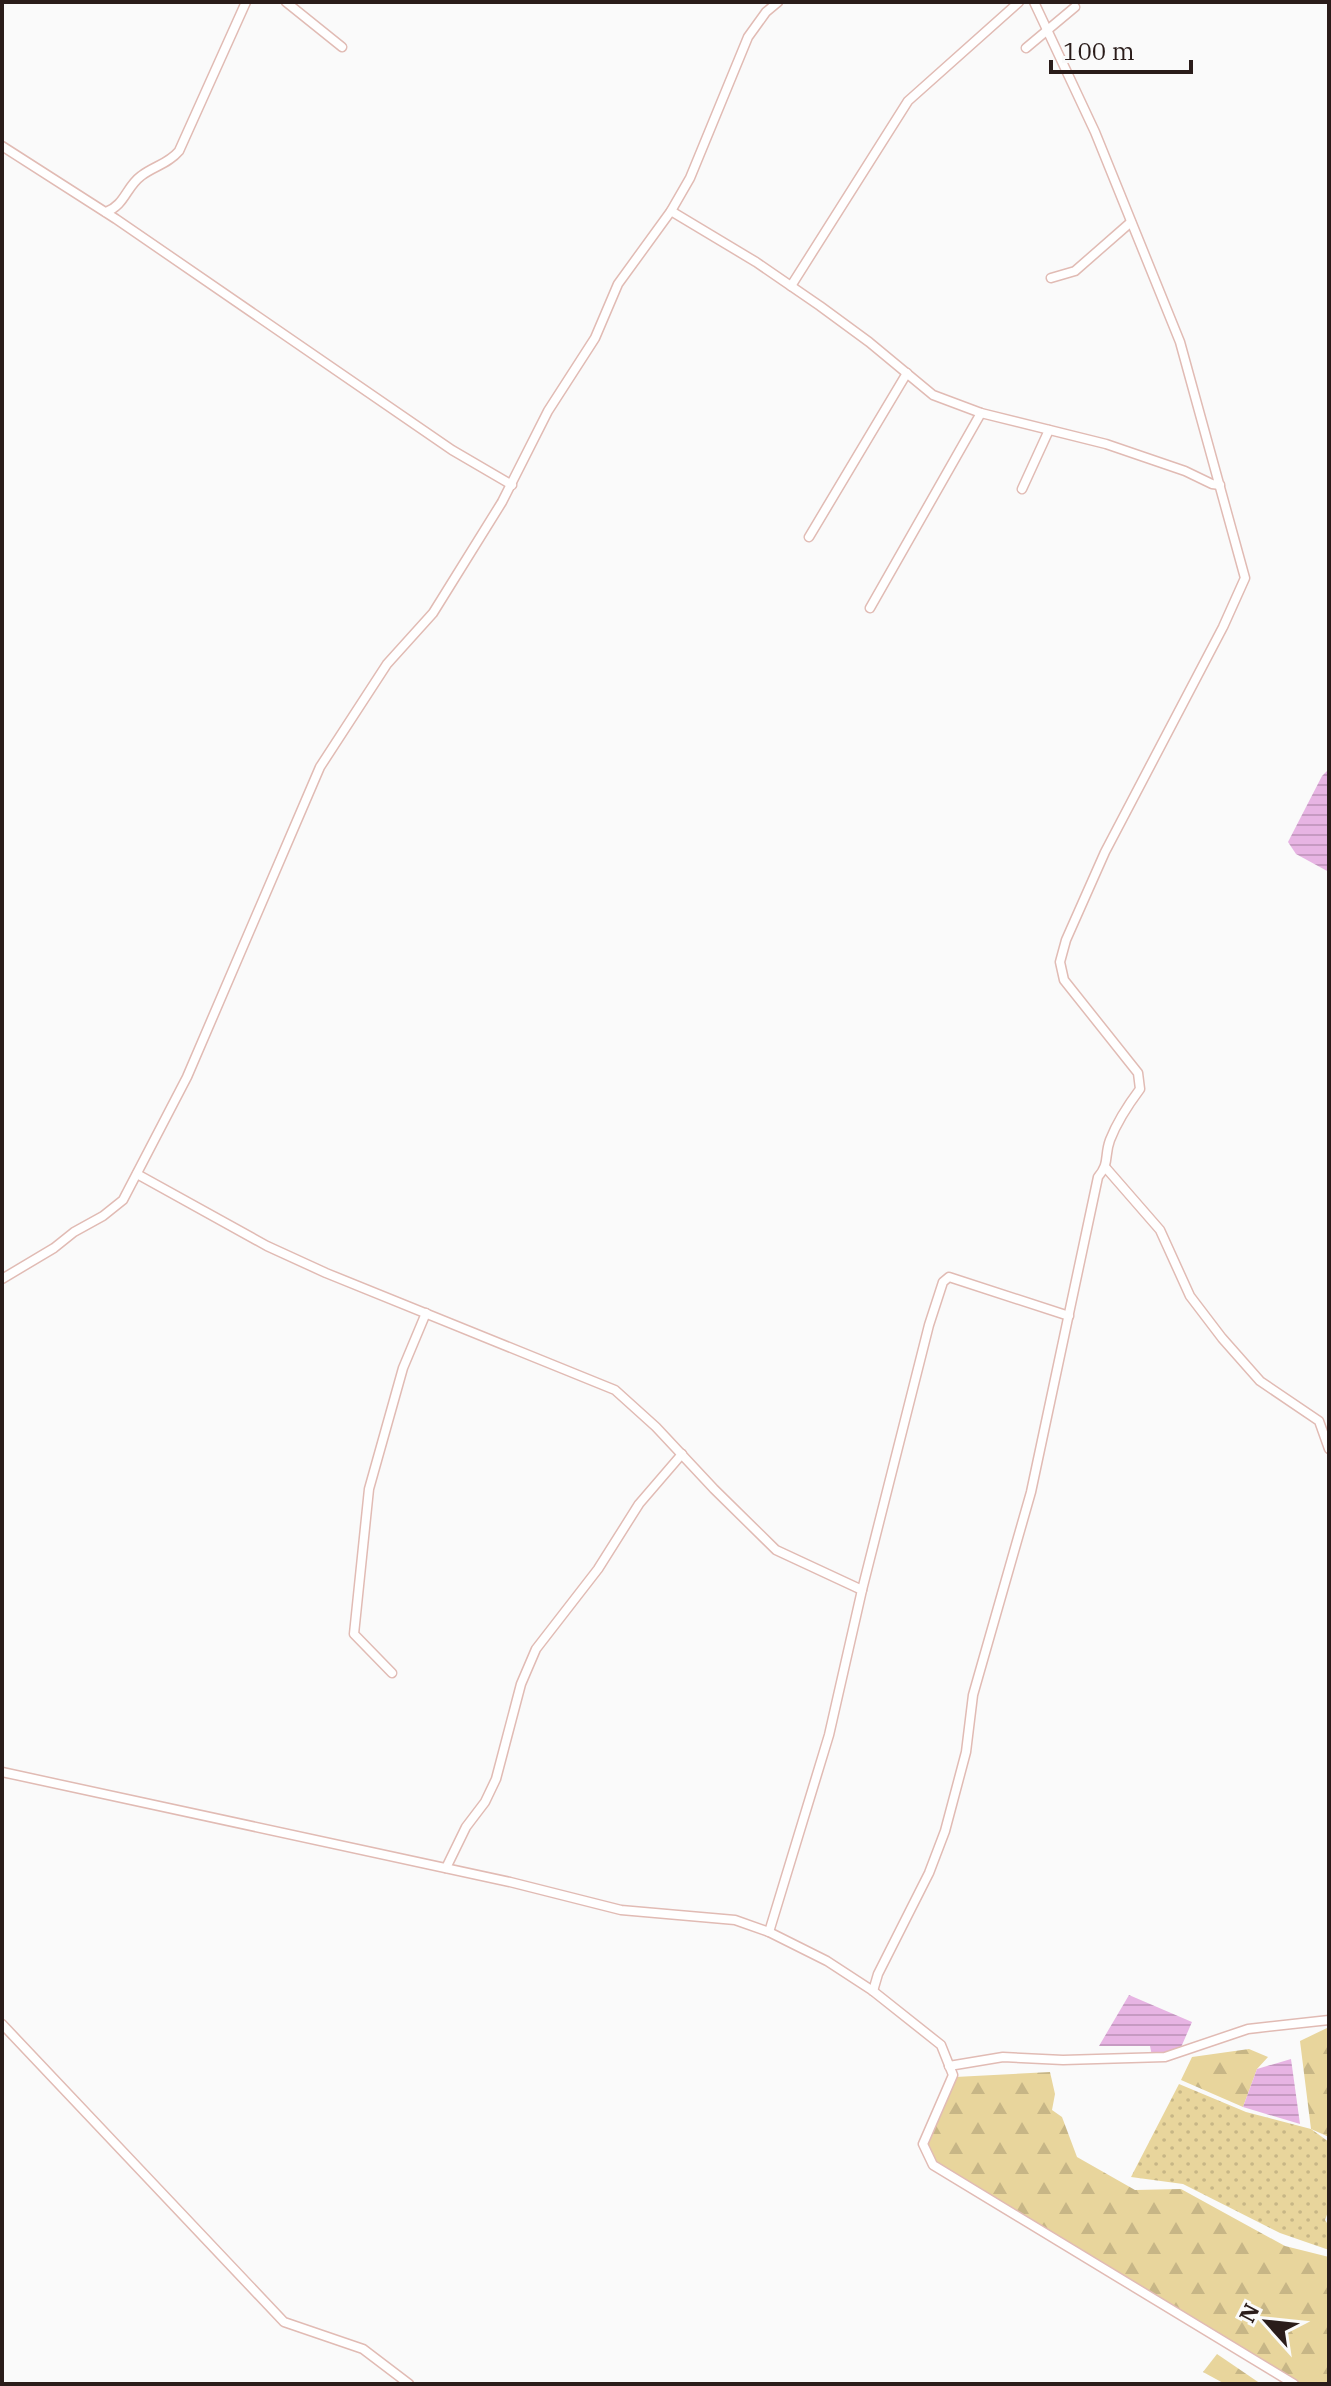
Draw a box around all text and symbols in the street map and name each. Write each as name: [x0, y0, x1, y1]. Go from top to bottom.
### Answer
scale bar: [1051, 24, 1191, 74]
text: 100 m: [1063, 35, 1135, 67]
north arrow: [1227, 2282, 1307, 2362]
text: N: [1232, 2298, 1266, 2327]

